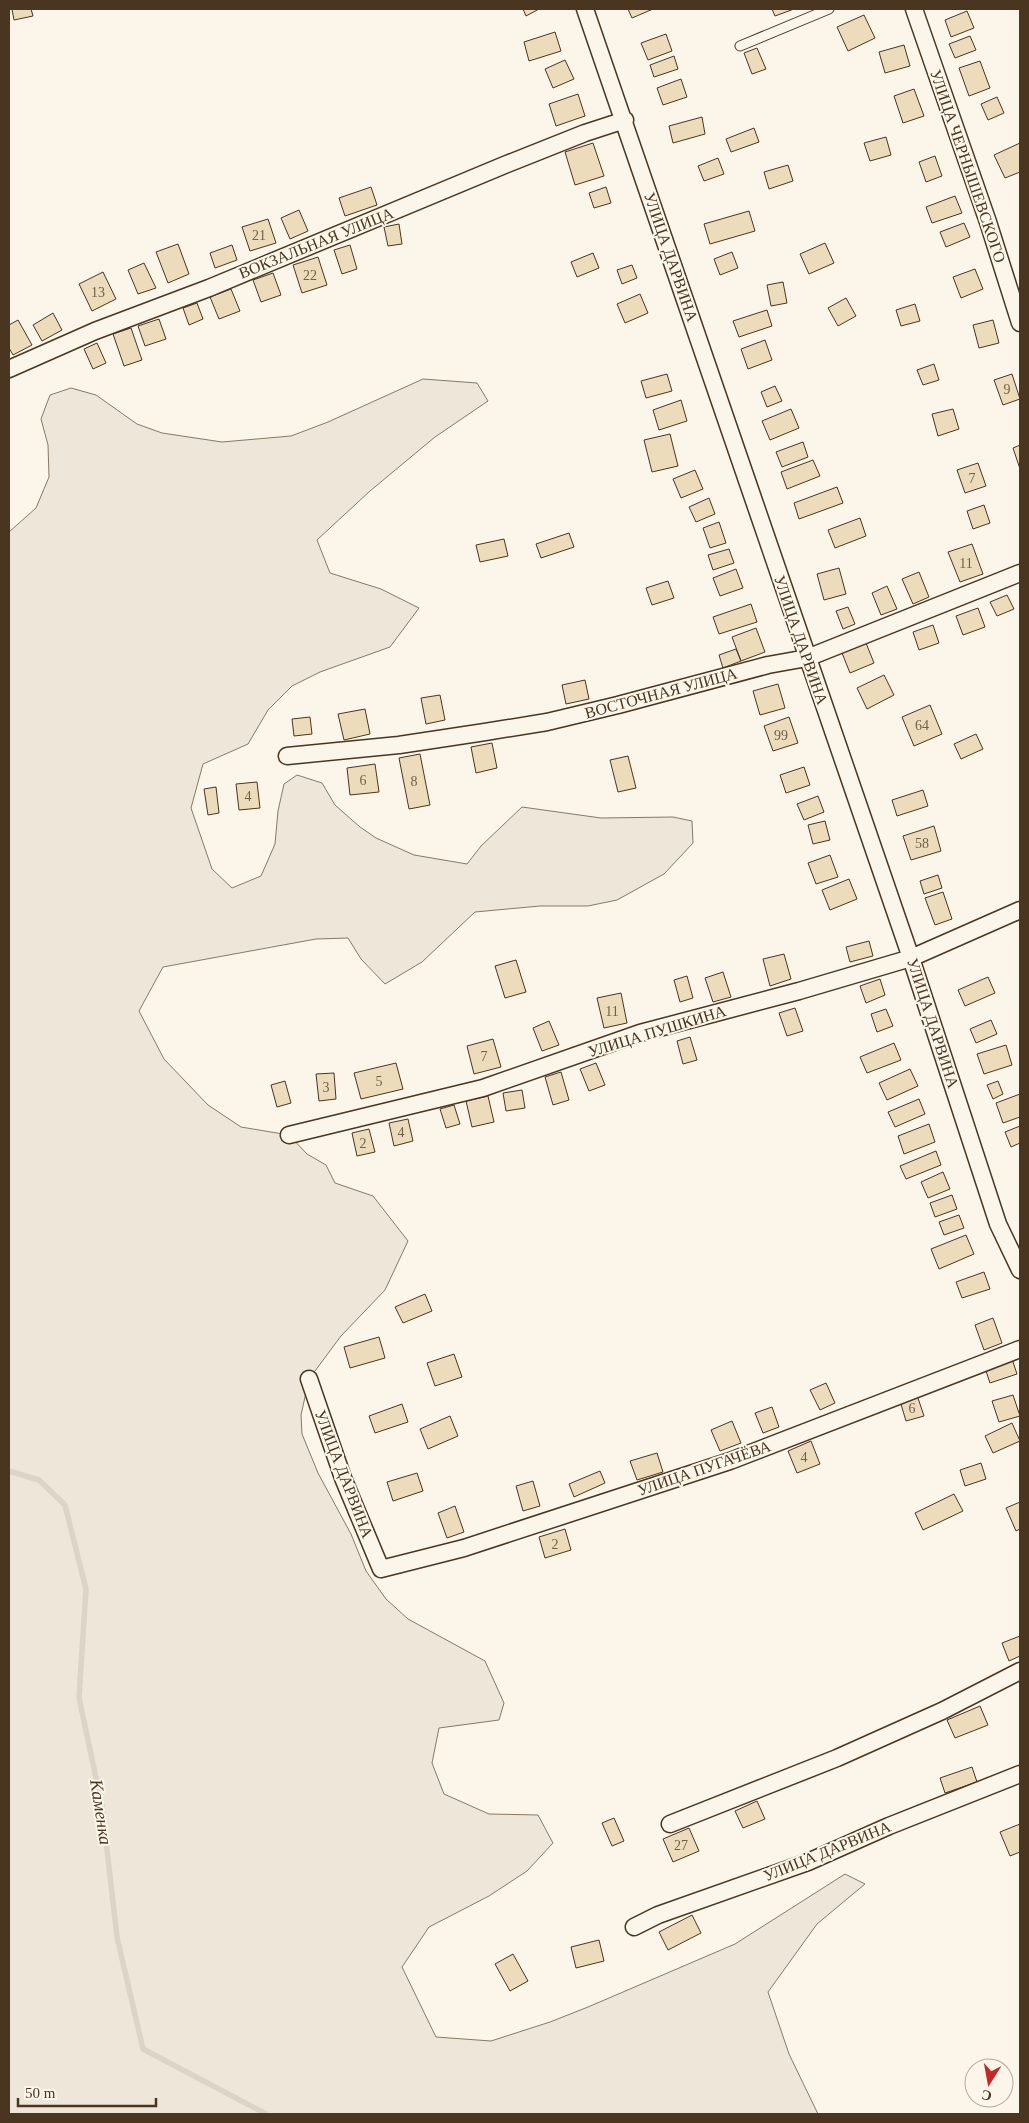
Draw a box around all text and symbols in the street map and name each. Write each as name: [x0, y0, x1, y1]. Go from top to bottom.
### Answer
street label: УЛИЦА ЧЕРНЫШЕВСКОГО: [926, 67, 1009, 265]
street label: УЛИЦА ДАРВИНА: [640, 190, 701, 325]
street label: ВОКЗАЛЬНАЯ УЛИЦА: [236, 204, 397, 283]
house number: 21: [252, 228, 266, 243]
house number: 22: [303, 268, 317, 283]
house number: 13: [91, 285, 105, 300]
house number: 9: [1004, 382, 1011, 397]
house number: 7: [969, 471, 976, 486]
house number: 11: [959, 556, 973, 571]
street label: УЛИЦА ДАРВИНА: [770, 573, 831, 708]
street label: ВОСТОЧНАЯ УЛИЦА: [583, 664, 740, 722]
house number: 64: [915, 718, 929, 733]
house number: 99: [774, 728, 788, 743]
house number: 6: [360, 773, 367, 788]
house number: 8: [411, 774, 418, 789]
house number: 4: [245, 789, 252, 804]
house number: 58: [915, 836, 929, 851]
street label: УЛИЦА ДАРВИНА: [903, 956, 962, 1091]
street label: УЛИЦА ПУШКИНА: [586, 1002, 729, 1061]
house number: 11: [605, 1004, 619, 1019]
house number: 7: [481, 1049, 488, 1064]
house number: 5: [376, 1074, 383, 1089]
house number: 3: [323, 1080, 330, 1095]
house number: 4: [398, 1125, 405, 1140]
house number: 2: [360, 1136, 367, 1151]
house number: 6: [909, 1401, 916, 1416]
street label: УЛИЦА ДАРВИНА: [311, 1408, 376, 1541]
street label: УЛИЦА ПУГАЧЁВА: [635, 1437, 774, 1500]
house number: 4: [801, 1450, 808, 1465]
house number: 2: [552, 1537, 559, 1552]
water label: Каменка: [86, 1777, 116, 1846]
street label: УЛИЦА ДАРВИНА: [761, 1818, 894, 1885]
house number: 27: [674, 1838, 688, 1853]
north arrow: [964, 2058, 1014, 2108]
scale bar: [18, 2076, 155, 2108]
text: 50 m: [25, 2085, 56, 2101]
text: С: [980, 2087, 993, 2104]

